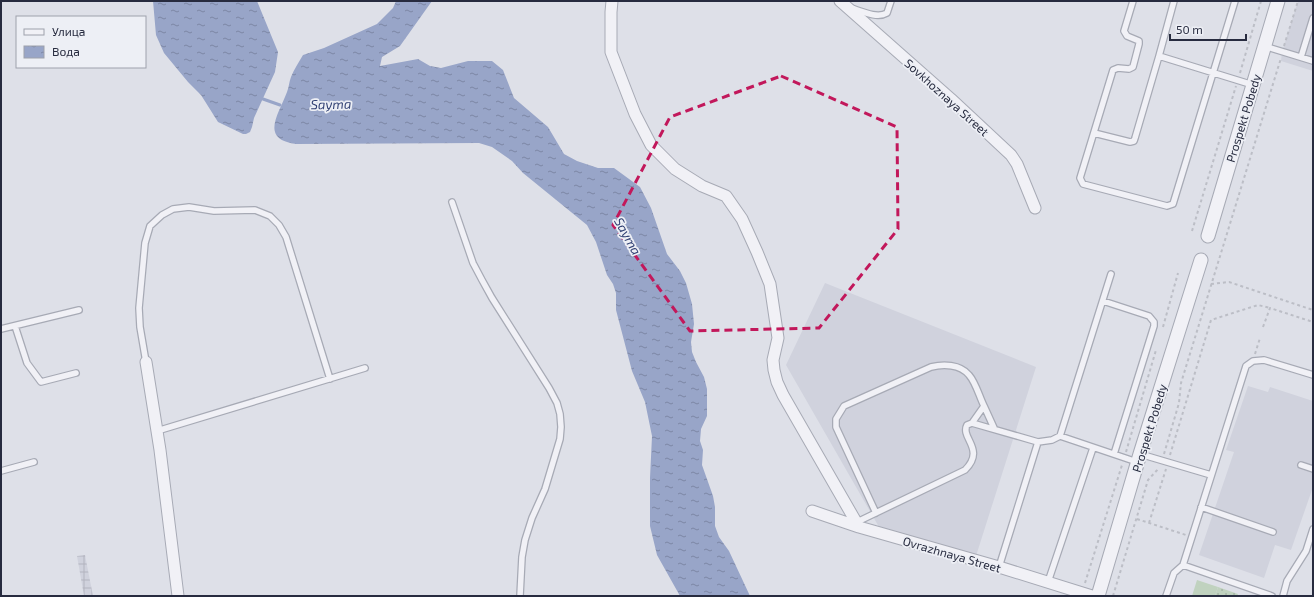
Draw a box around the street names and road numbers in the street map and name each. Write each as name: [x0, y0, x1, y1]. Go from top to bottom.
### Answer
street label: Sovkhoznaya Street: [902, 56, 992, 139]
street label: Prospekt Pobedy: [1223, 71, 1263, 164]
street label: Prospekt Pobedy: [1129, 381, 1169, 474]
street label: Ovrazhnaya Street: [901, 533, 1003, 575]

